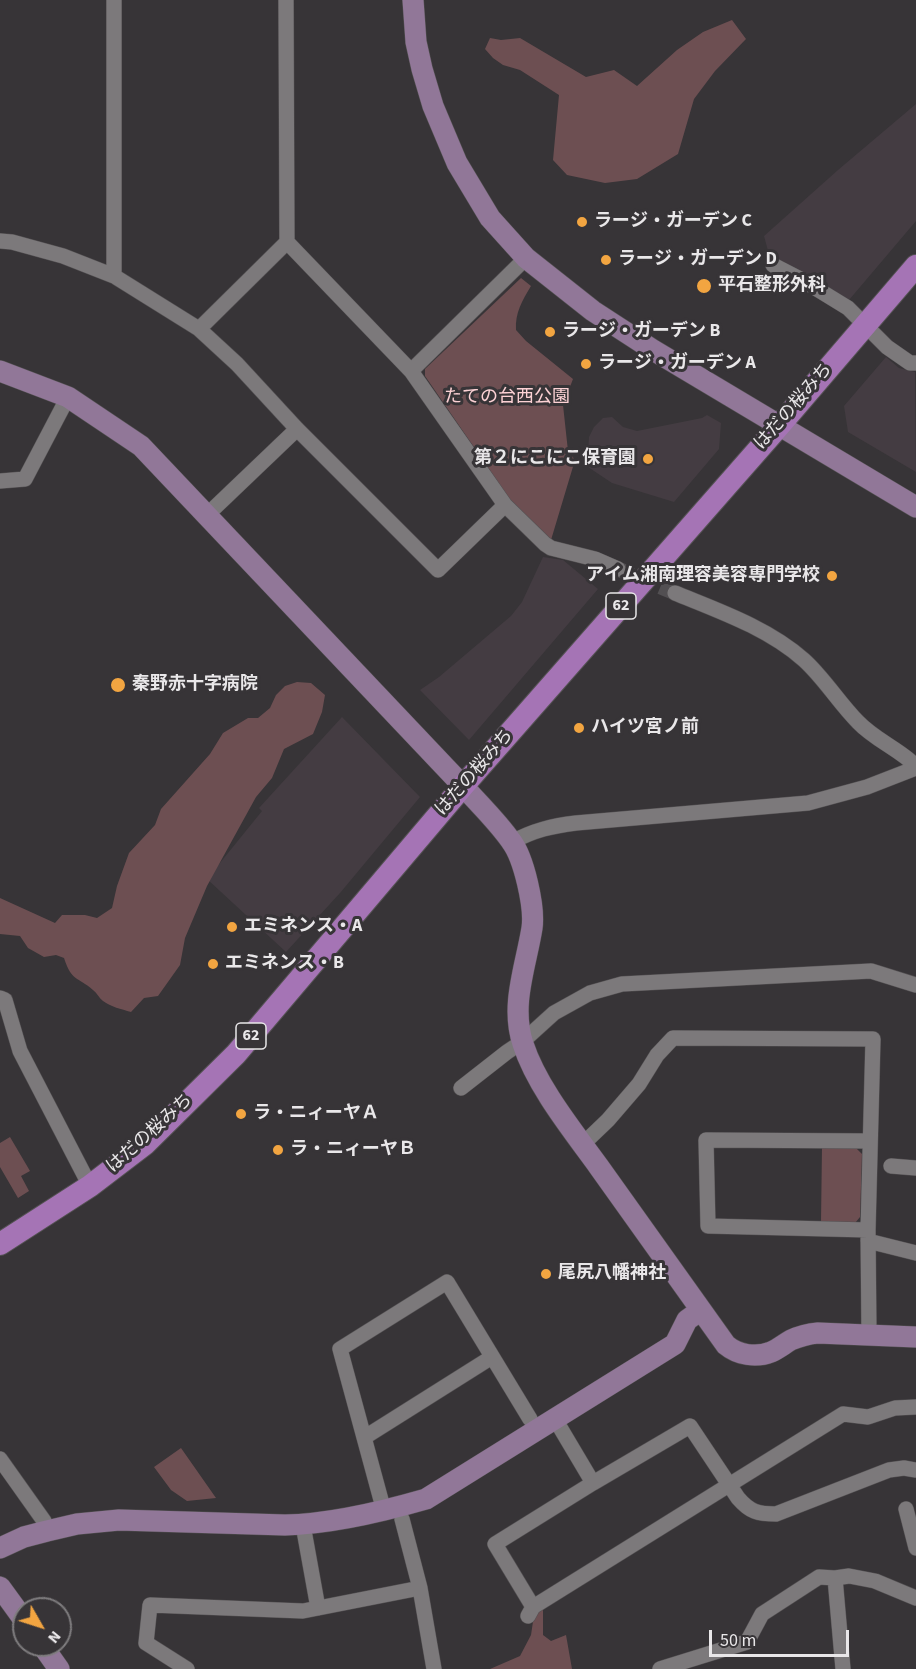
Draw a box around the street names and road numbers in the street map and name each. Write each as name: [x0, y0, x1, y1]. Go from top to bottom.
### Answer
street label: はだの桜みち: [750, 359, 838, 455]
road number: 62: [606, 593, 636, 619]
street label: はだの桜みち: [431, 725, 519, 821]
road number: 62: [236, 1023, 266, 1049]
street label: はだの桜みち: [103, 1090, 197, 1178]

